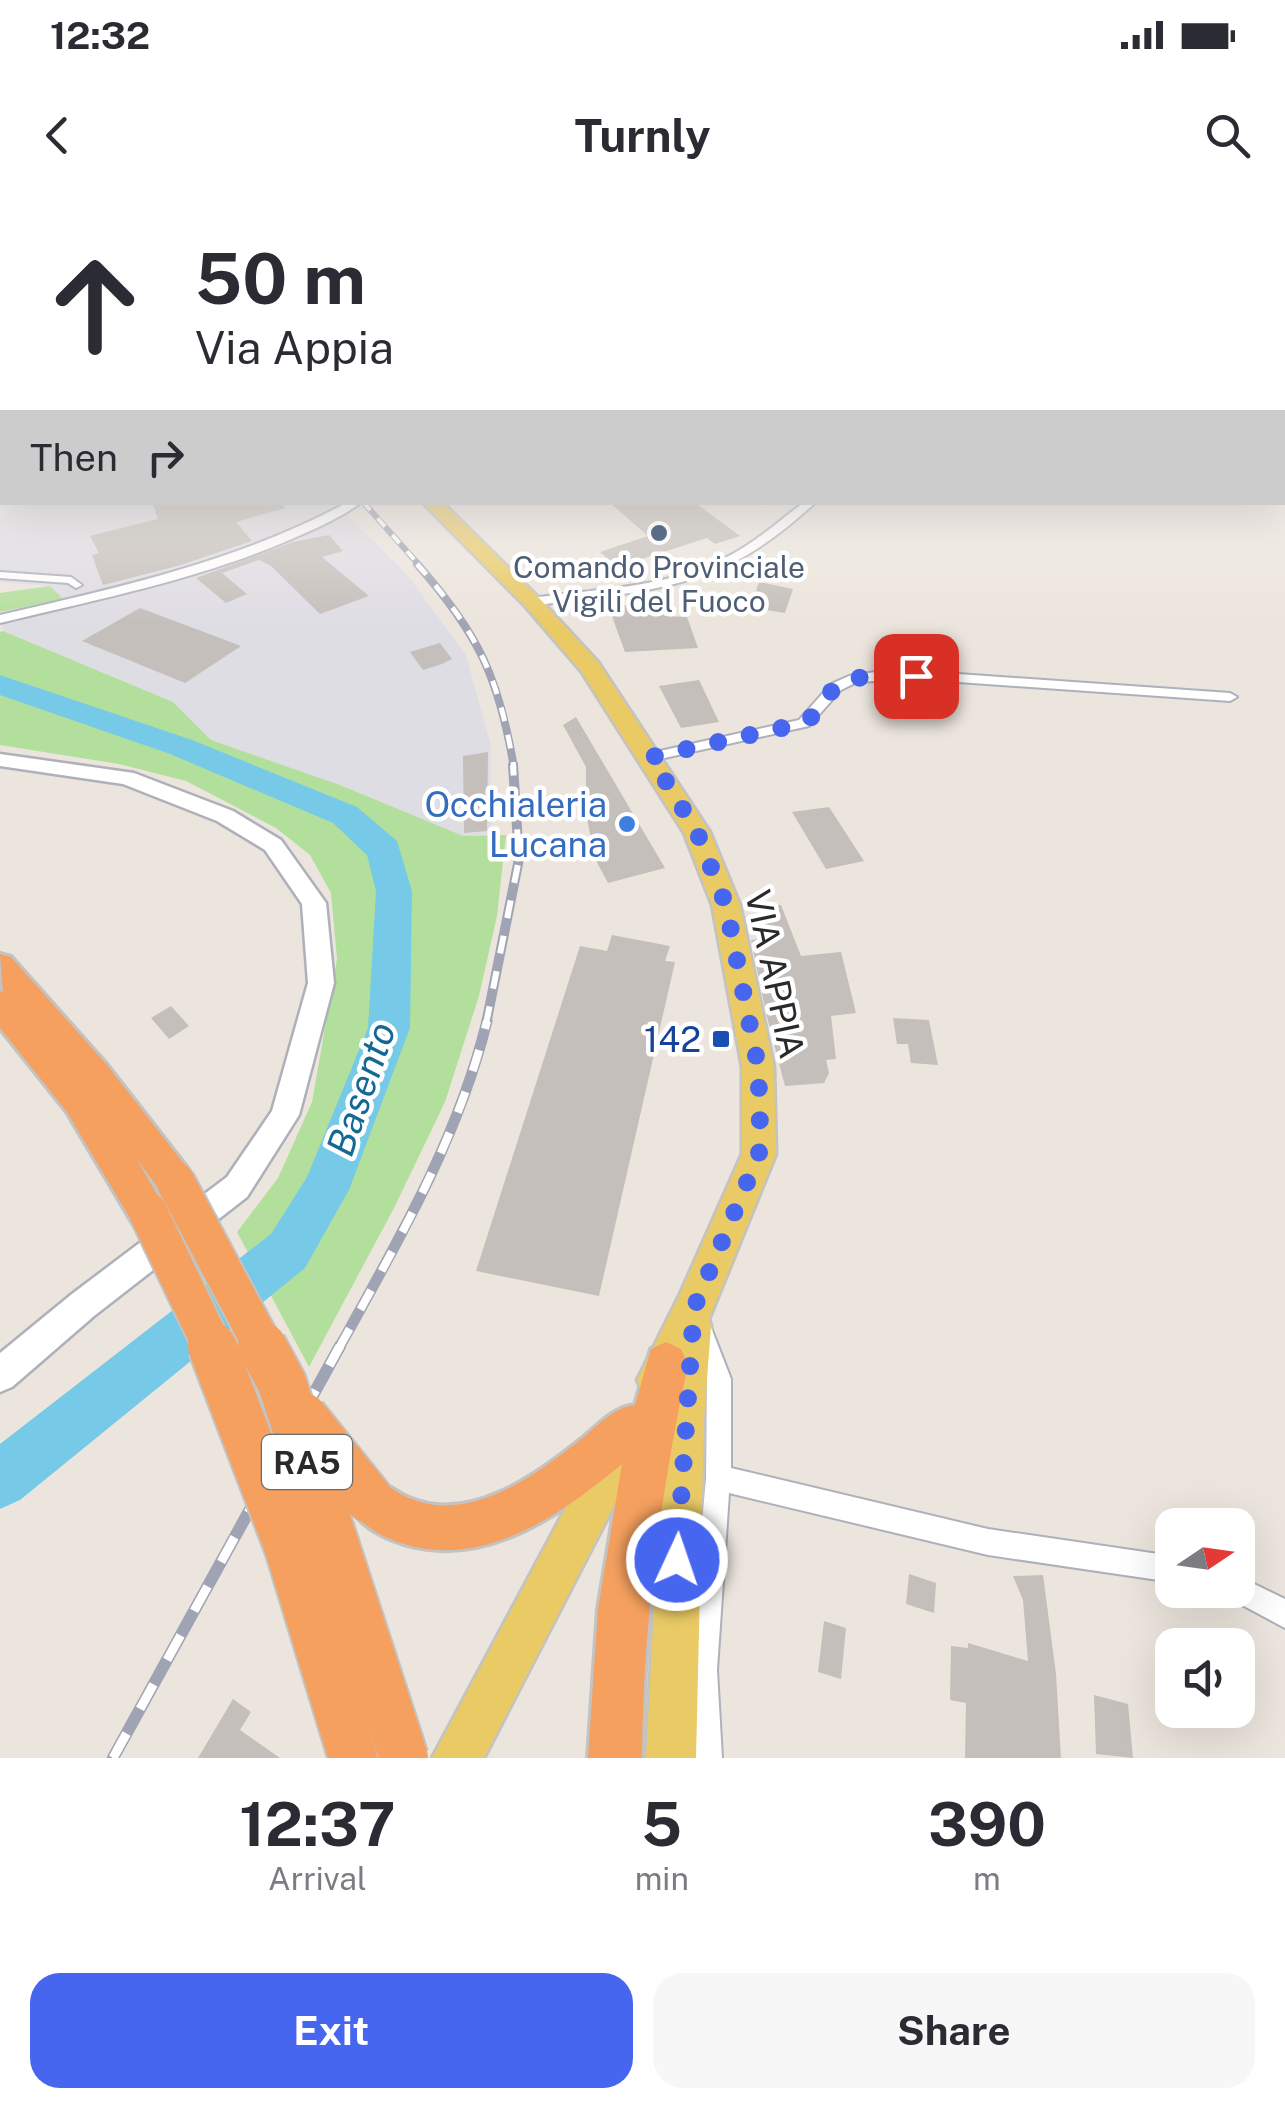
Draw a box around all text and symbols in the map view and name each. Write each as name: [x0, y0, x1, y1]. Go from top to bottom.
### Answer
text: 12:32: [50, 13, 150, 58]
icon: back: [30, 108, 85, 163]
icon: search: [1200, 108, 1255, 163]
text: Turnly: [574, 109, 711, 162]
text: 50 m: [195, 237, 366, 320]
icon: ahead: [30, 240, 160, 370]
text: Via Appia: [195, 321, 394, 374]
icon: right: [138, 430, 193, 485]
text: Then: [30, 435, 118, 480]
marker: Comando Provinciale Vigili del Fuoco: [648, 522, 670, 544]
place label: Comando Provinciale Vigili del Fuoco: [513, 549, 805, 619]
pin: [874, 634, 959, 719]
icon: arrive: [889, 649, 944, 704]
place label: Occhialeria Lucana: [424, 784, 607, 865]
marker: Occhialeria Lucana: [616, 813, 638, 835]
street label: VIA APPIA: [737, 886, 813, 1062]
water label: Basento: [317, 1016, 405, 1162]
place label: 142: [644, 1019, 701, 1060]
marker: 142: [710, 1028, 732, 1050]
road number: RA5: [262, 1435, 352, 1489]
position arrow: [625, 1508, 729, 1612]
north arrow: [1155, 1508, 1255, 1608]
map controls: [1155, 1508, 1255, 1728]
button: sound: [1155, 1628, 1255, 1728]
text: 12:37: [239, 1789, 396, 1860]
text: 5: [642, 1789, 682, 1860]
text: 390: [928, 1789, 1046, 1860]
text: Arrival: [268, 1860, 367, 1897]
text: min: [635, 1860, 689, 1897]
text: m: [973, 1860, 1001, 1897]
button: Exit: [30, 1973, 633, 2088]
button: Share: [653, 1973, 1255, 2088]

